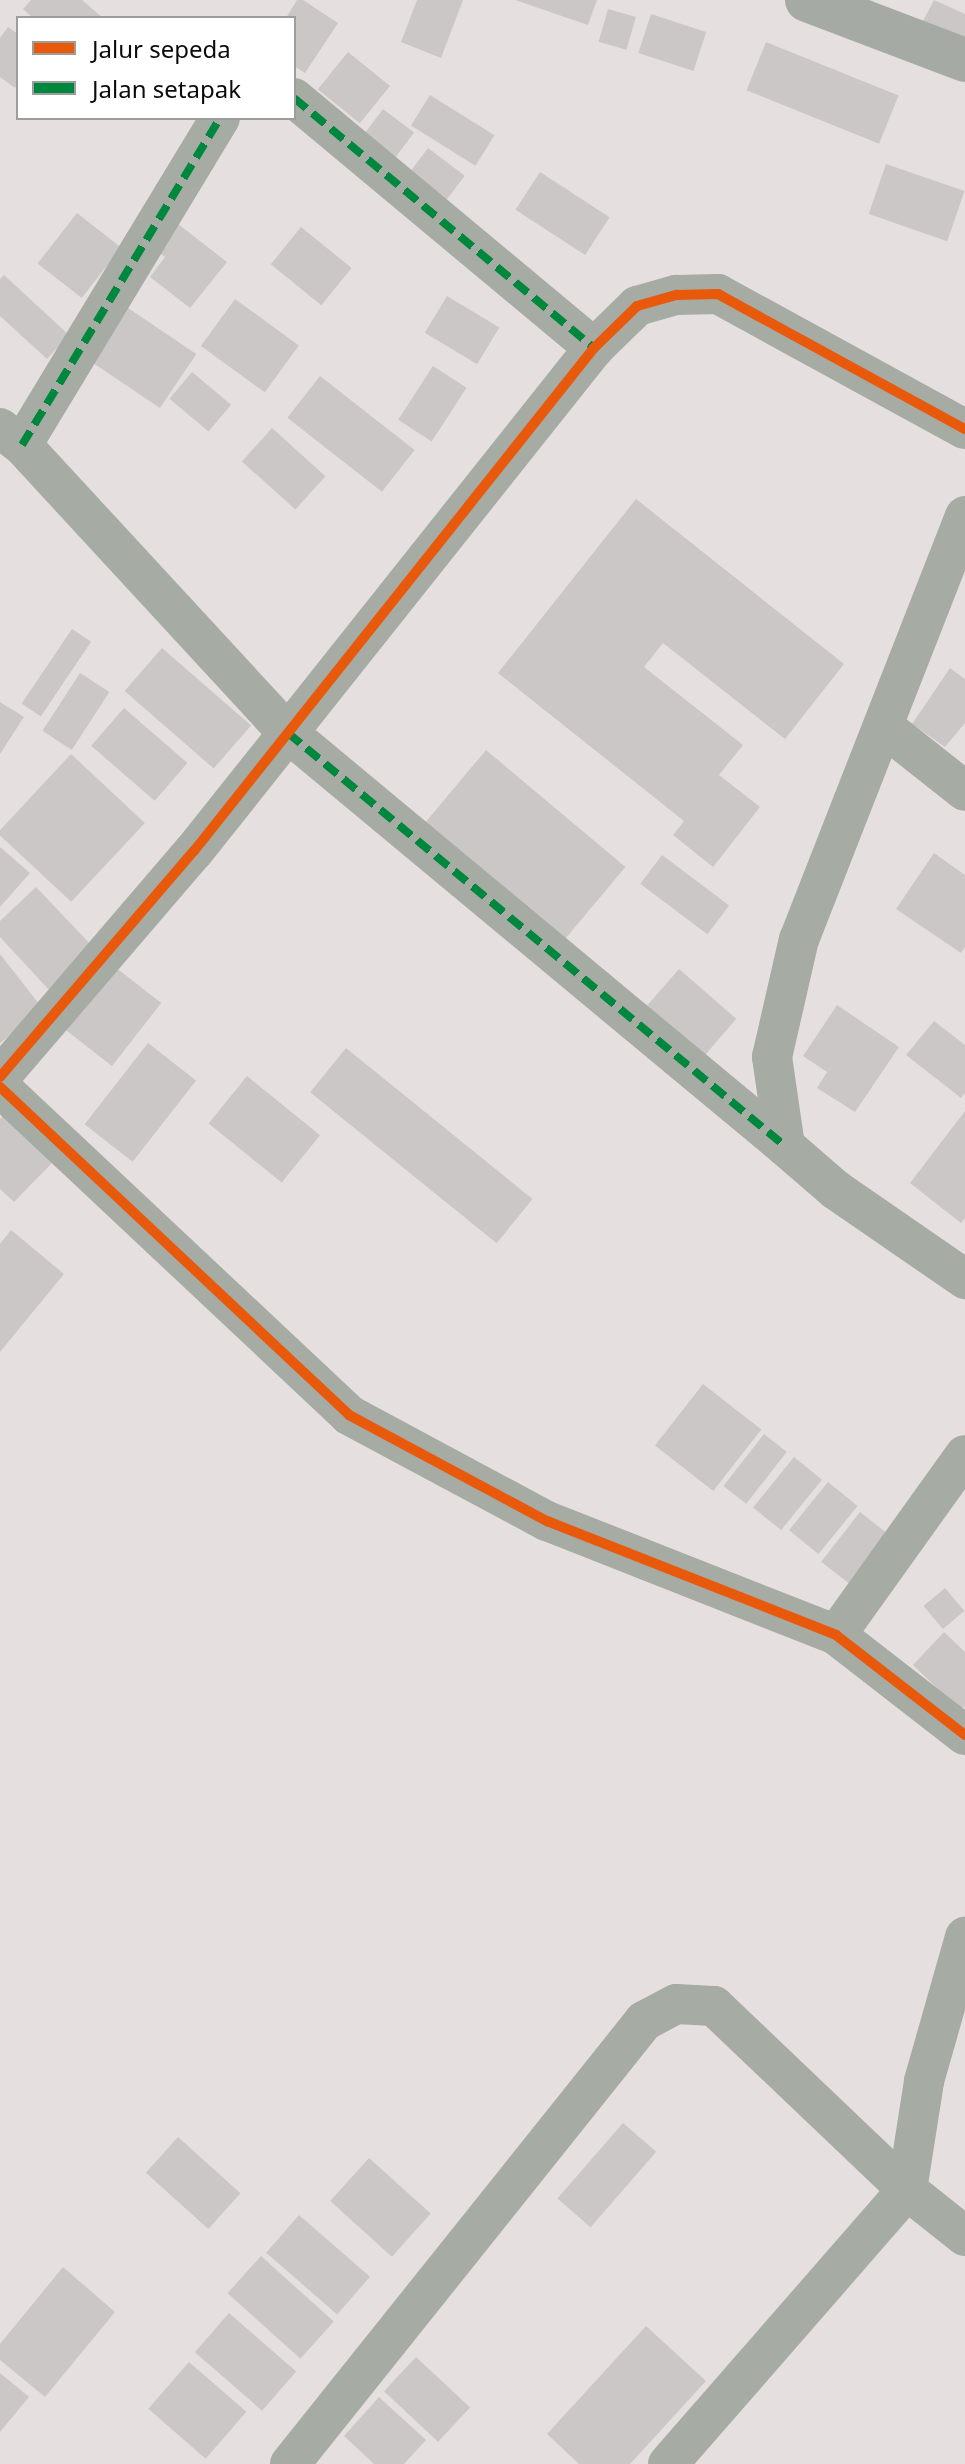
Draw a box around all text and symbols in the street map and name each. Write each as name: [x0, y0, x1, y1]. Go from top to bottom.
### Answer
legend: [16, 16, 296, 120]
text: Jalur sepeda: [92, 32, 231, 65]
text: Jalan setapak: [92, 72, 241, 105]

